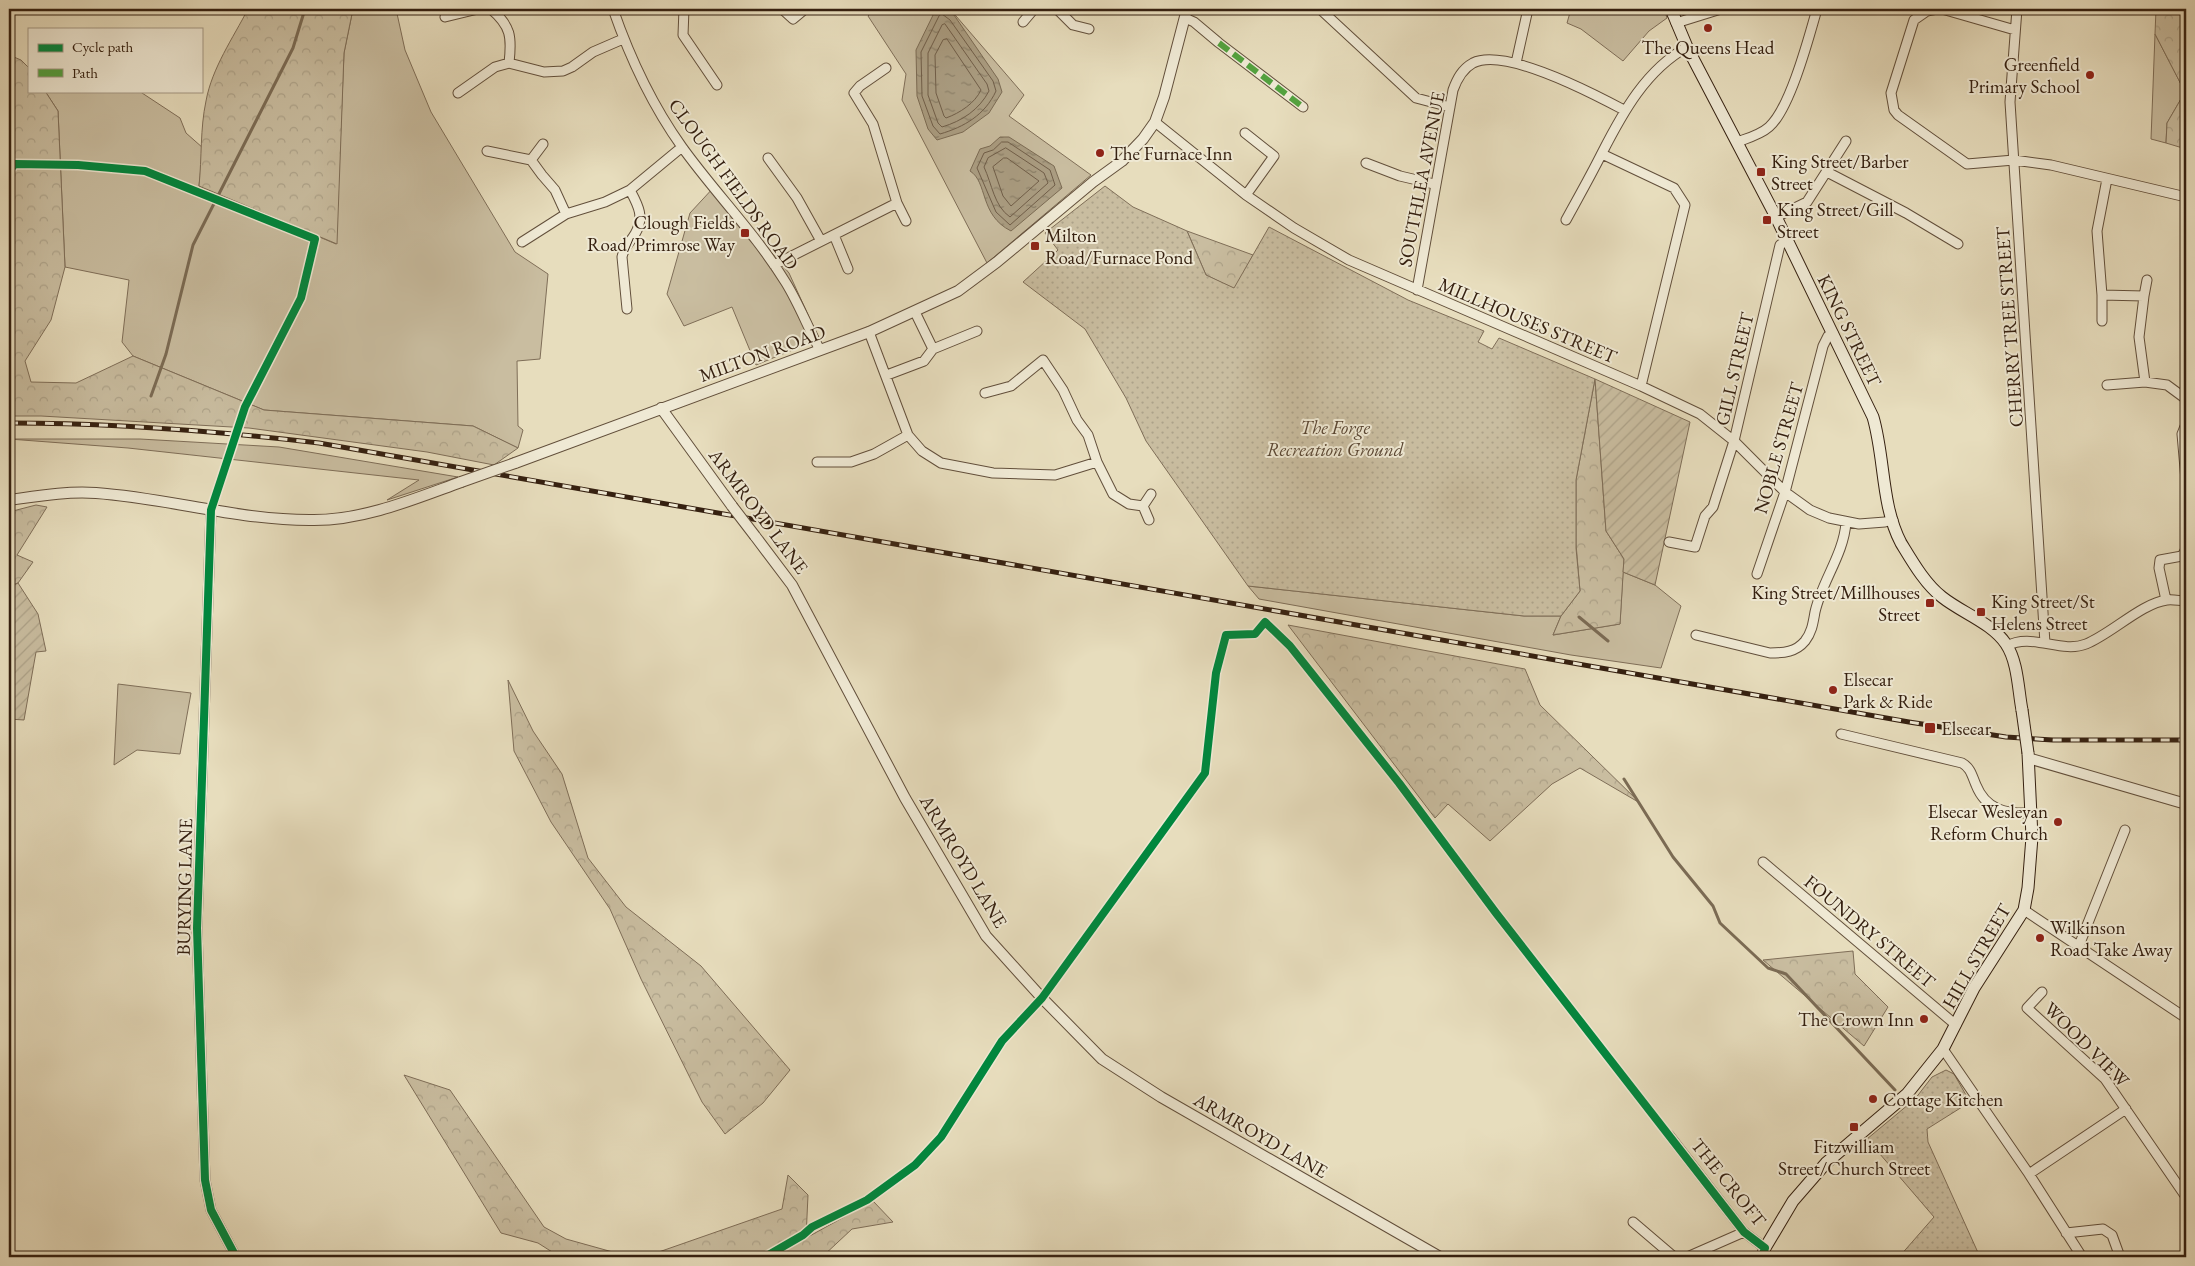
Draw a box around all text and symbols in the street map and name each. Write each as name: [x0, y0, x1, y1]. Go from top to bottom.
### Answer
marker: The Queens Head: [1702, 22, 1714, 34]
legend: [28, 28, 202, 92]
place label: The Queens Head: [1642, 35, 1775, 60]
text: Cycle path: [72, 37, 134, 56]
place label: Greenfield Primary School: [1968, 52, 2080, 99]
text: Path: [72, 63, 98, 82]
marker: Greenfield Primary School: [2084, 69, 2096, 81]
street label: SOUTHLEA AVENUE: [1392, 89, 1451, 269]
street label: CLOUGH FIELDS ROAD: [663, 94, 804, 275]
place label: The Furnace Inn: [1110, 141, 1233, 166]
marker: The Furnace Inn: [1094, 147, 1106, 159]
place label: King Street/Barber Street: [1771, 149, 1909, 196]
marker: King Street/Barber Street: [1755, 166, 1767, 178]
place label: King Street/Gill Street: [1777, 197, 1894, 244]
place label: Clough Fields Road/Primrose Way: [587, 210, 736, 257]
marker: King Street/Gill Street: [1761, 214, 1773, 226]
place label: Milton Road/Furnace Pond: [1045, 223, 1194, 270]
street label: CHERRY TREE STREET: [1990, 226, 2029, 428]
marker: Clough Fields Road/Primrose Way: [739, 227, 751, 239]
marker: Milton Road/Furnace Pond: [1029, 240, 1041, 252]
street label: KING STREET: [1812, 270, 1888, 390]
street label: MILLHOUSES STREET: [1435, 272, 1621, 369]
street label: GILL STREET: [1709, 310, 1760, 428]
street label: MILTON ROAD: [695, 319, 829, 388]
street label: NOBLE STREET: [1748, 379, 1809, 517]
park label: The Forge Recreation Ground: [1267, 415, 1404, 462]
street label: ARMROYD LANE: [703, 443, 814, 579]
place label: King Street/Millhouses Street: [1751, 580, 1920, 627]
place label: King Street/St Helens Street: [1991, 589, 2095, 636]
marker: King Street/Millhouses Street: [1924, 597, 1936, 609]
marker: King Street/St Helens Street: [1975, 606, 1987, 618]
place label: Elsecar Park & Ride: [1843, 667, 1933, 714]
marker: Elsecar Park & Ride: [1827, 684, 1839, 696]
place label: Elsecar: [1941, 716, 1992, 741]
marker: Elsecar: [1923, 721, 1937, 735]
street label: ARMROYD LANE: [914, 789, 1013, 932]
place label: Elsecar Wesleyan Reform Church: [1928, 799, 2048, 846]
marker: Elsecar Wesleyan Reform Church: [2052, 816, 2064, 828]
street label: BURYING LANE: [171, 818, 198, 956]
street label: FOUNDRY STREET: [1799, 869, 1941, 994]
street label: HILL STREET: [1936, 899, 2017, 1013]
place label: Wilkinson Road Take Away: [2050, 915, 2173, 962]
marker: Wilkinson Road Take Away: [2034, 932, 2046, 944]
street label: WOOD VIEW: [2038, 996, 2135, 1093]
place label: The Crown Inn: [1798, 1007, 1914, 1032]
marker: The Crown Inn: [1918, 1013, 1930, 1025]
street label: ARMROYD LANE: [1188, 1086, 1332, 1184]
place label: Cottage Kitchen: [1883, 1087, 2003, 1112]
marker: Cottage Kitchen: [1867, 1093, 1879, 1105]
marker: Fitzwilliam Street/Church Street: [1848, 1121, 1860, 1133]
street label: THE CROFT: [1685, 1133, 1772, 1232]
place label: Fitzwilliam Street/Church Street: [1778, 1134, 1930, 1181]

